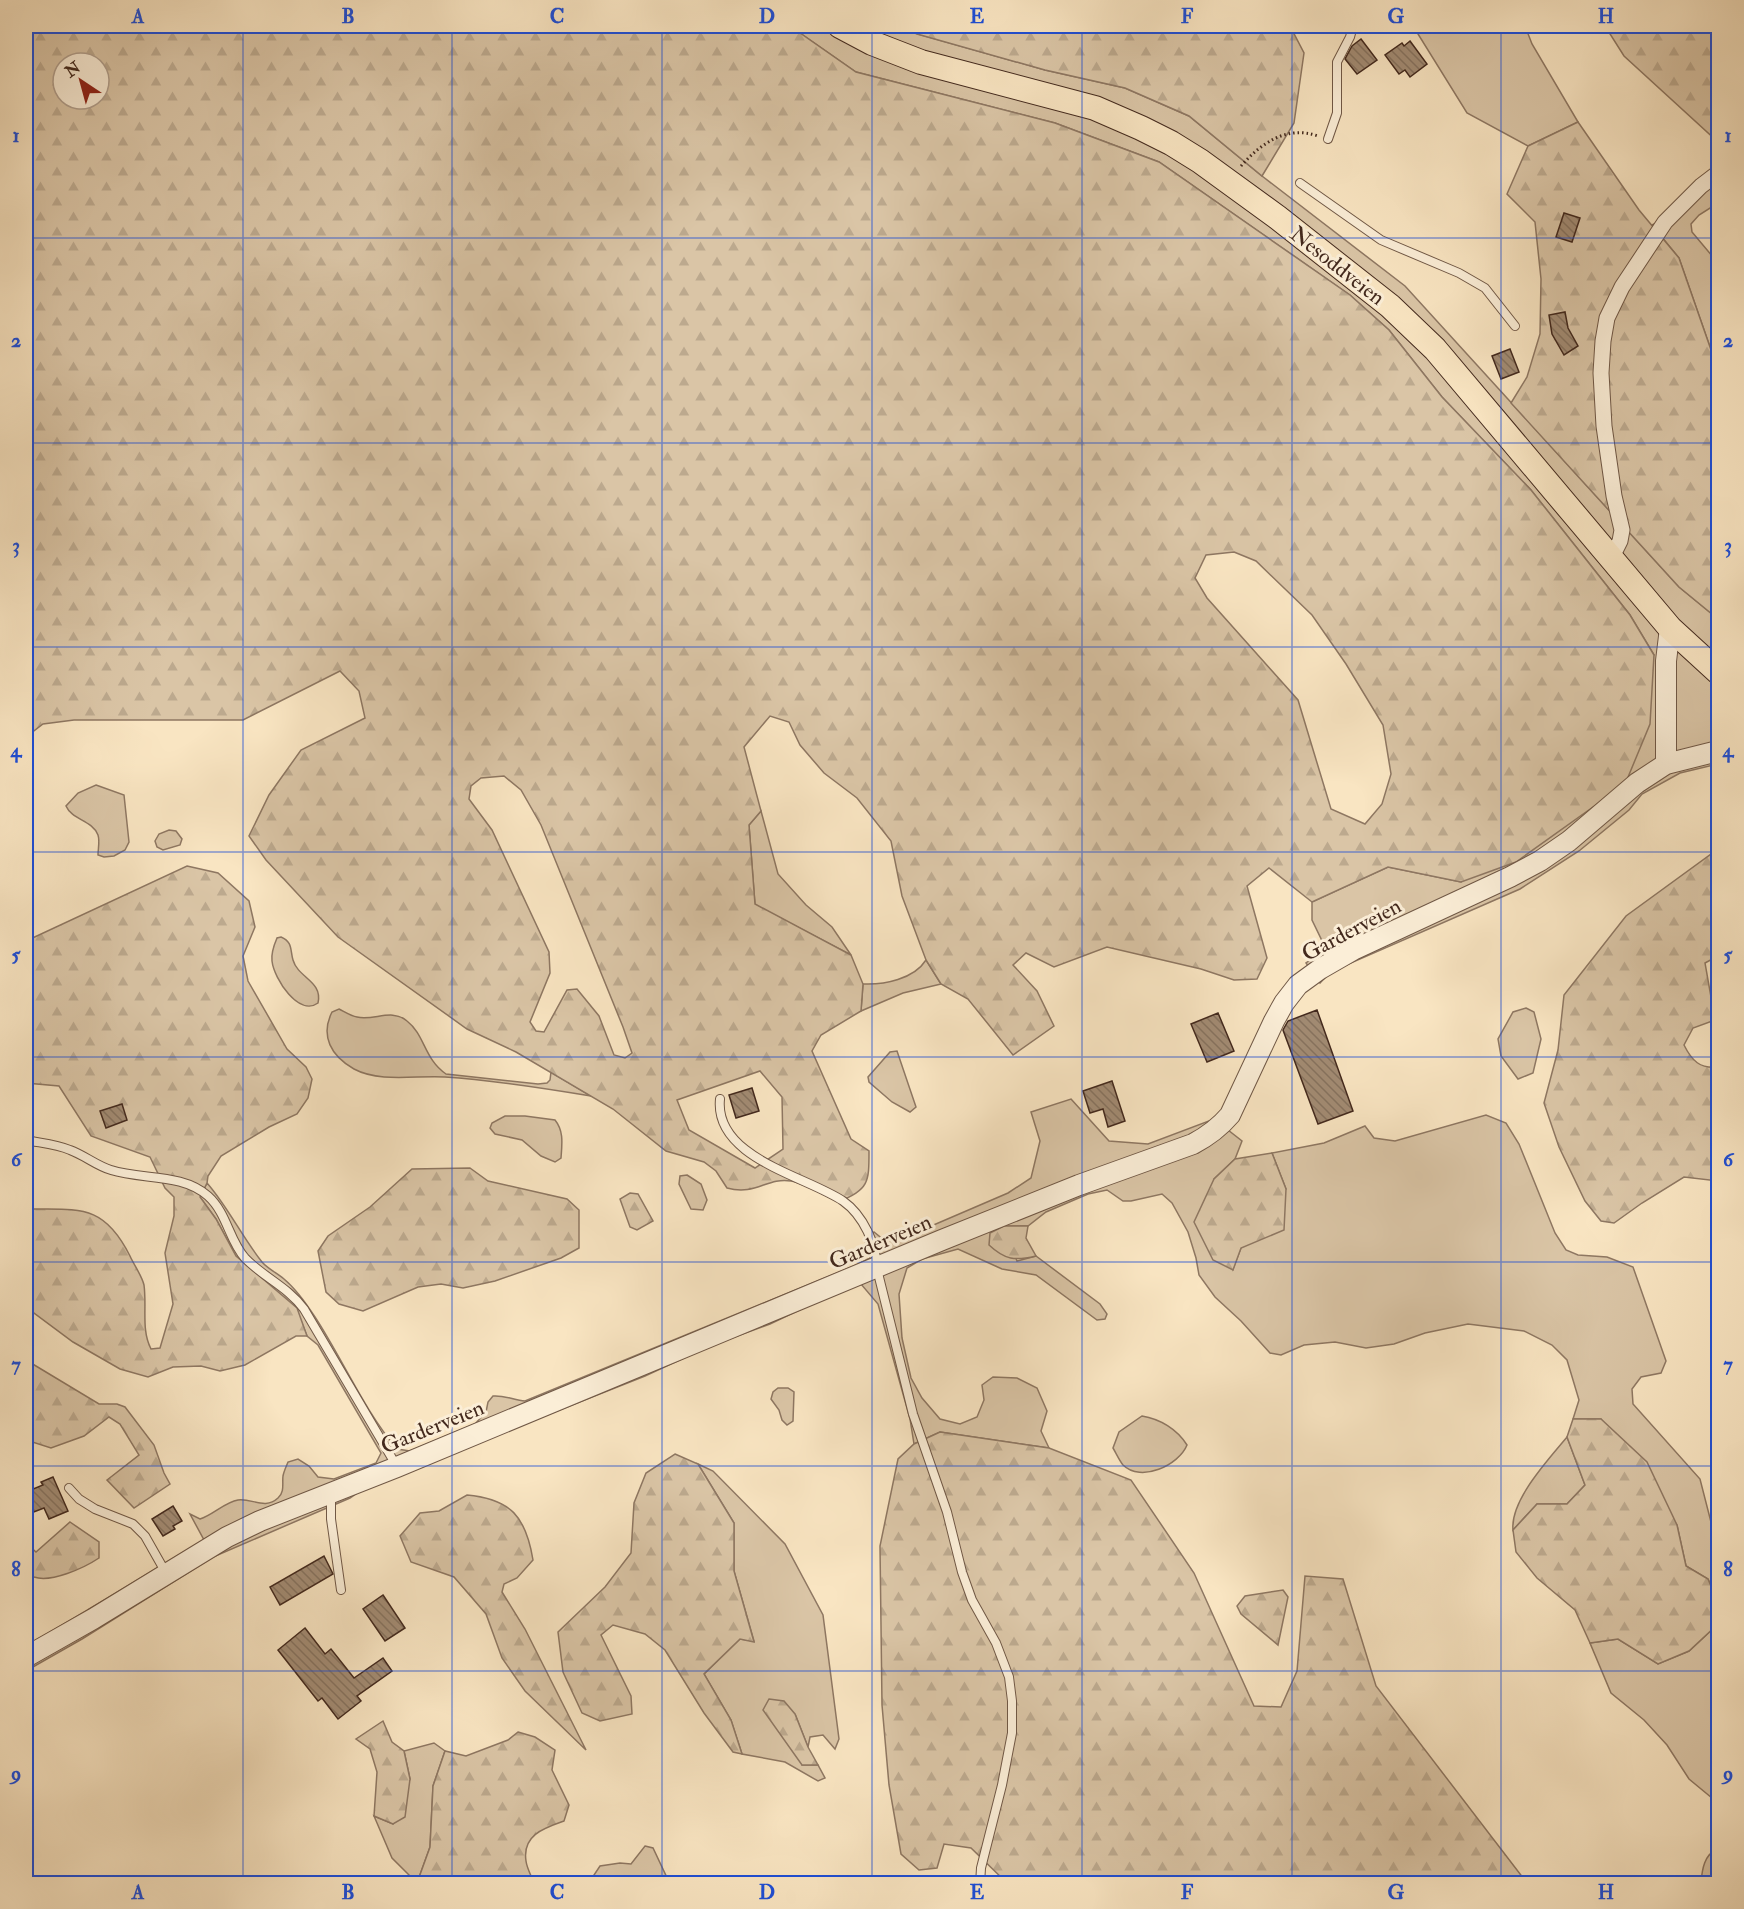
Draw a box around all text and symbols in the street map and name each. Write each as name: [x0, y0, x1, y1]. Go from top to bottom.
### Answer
text: A: [131, 4, 145, 29]
text: B: [341, 4, 355, 29]
text: C: [550, 4, 564, 29]
text: D: [759, 4, 775, 29]
text: E: [970, 4, 985, 29]
text: F: [1181, 4, 1194, 29]
text: G: [1388, 4, 1405, 29]
text: H: [1598, 4, 1614, 29]
north arrow: [51, 51, 111, 111]
text: N: [60, 57, 85, 83]
text: 1: [12, 123, 20, 148]
text: 1: [1724, 123, 1732, 148]
street label: Nesoddveien: [1284, 220, 1391, 312]
text: 2: [11, 328, 21, 353]
text: 2: [1723, 328, 1733, 353]
text: 3: [12, 533, 20, 558]
text: 3: [1724, 533, 1732, 558]
text: 4: [10, 738, 23, 763]
text: 4: [1722, 738, 1735, 763]
street label: Garderveien: [1297, 892, 1406, 968]
text: 5: [12, 942, 22, 967]
text: 5: [1724, 942, 1734, 967]
text: 6: [11, 1147, 23, 1172]
text: 6: [1723, 1147, 1735, 1172]
street label: Garderveien: [825, 1208, 936, 1276]
text: 7: [11, 1352, 21, 1377]
text: 7: [1723, 1352, 1733, 1377]
street label: Garderveien: [377, 1394, 488, 1460]
text: 8: [11, 1557, 21, 1582]
text: 8: [1723, 1557, 1733, 1582]
text: 9: [9, 1761, 21, 1786]
text: 9: [1721, 1761, 1733, 1786]
text: A: [131, 1880, 145, 1905]
text: B: [341, 1880, 355, 1905]
text: C: [550, 1880, 564, 1905]
text: D: [759, 1880, 775, 1905]
text: E: [970, 1880, 985, 1905]
text: F: [1181, 1880, 1194, 1905]
text: G: [1388, 1880, 1405, 1905]
text: H: [1598, 1880, 1614, 1905]

